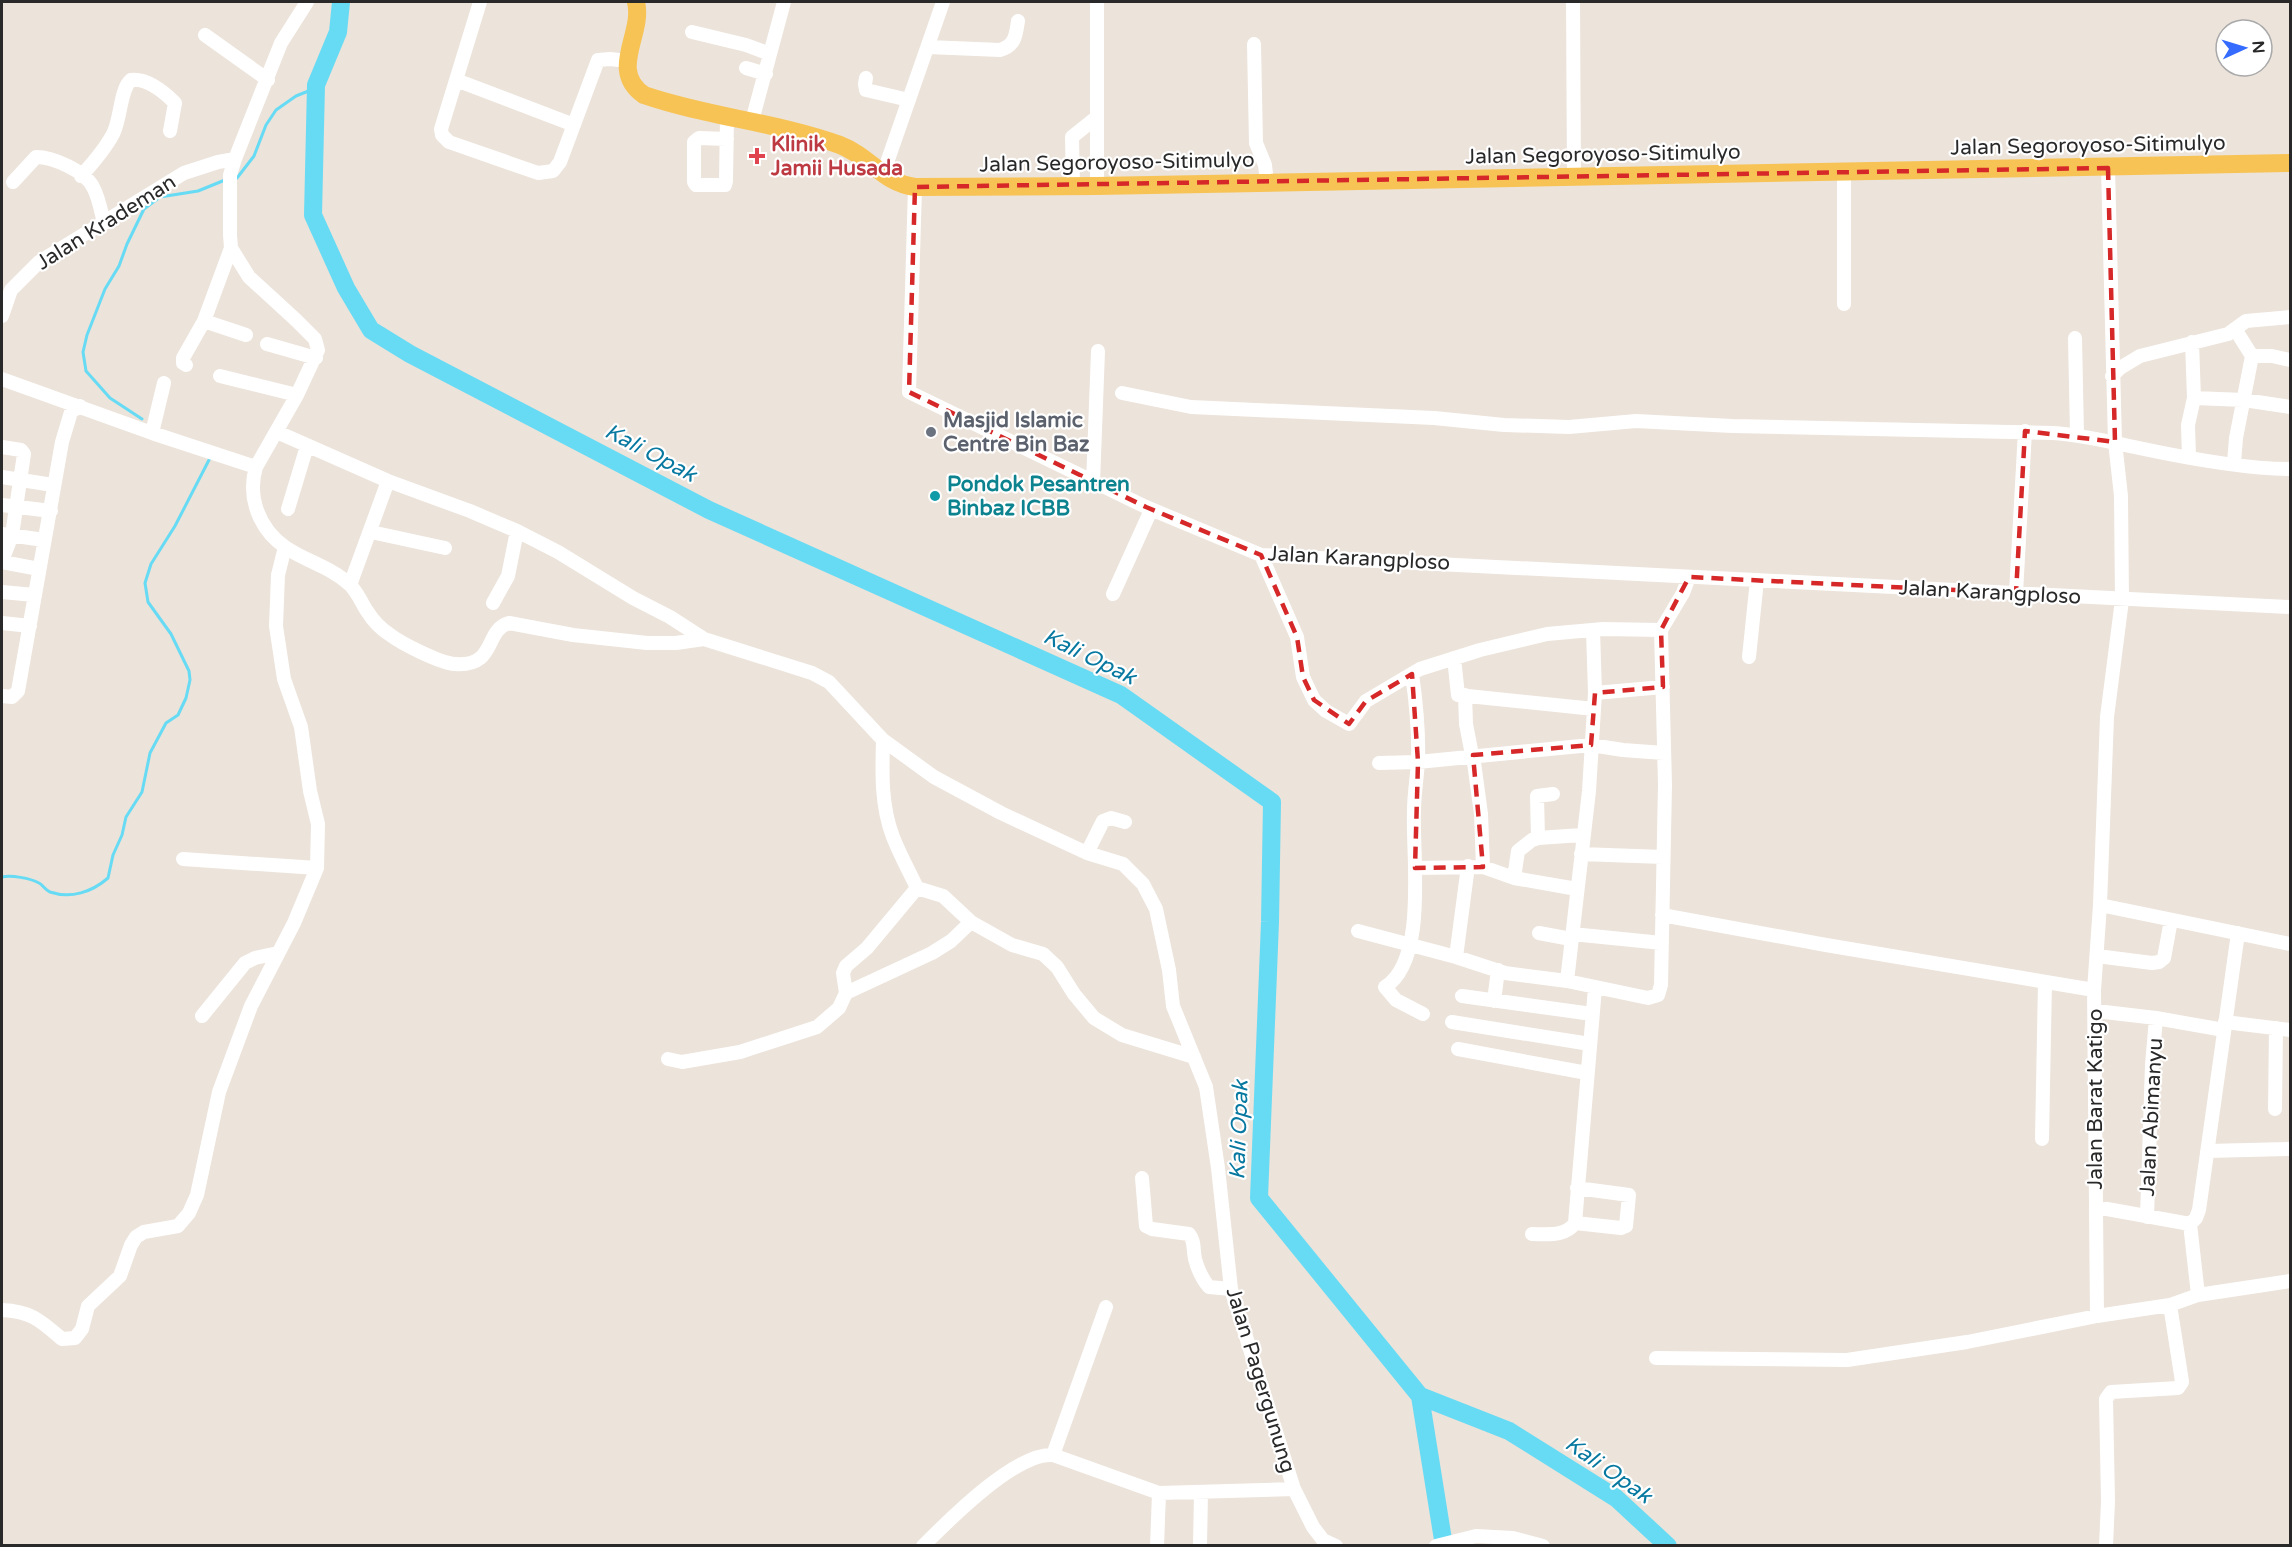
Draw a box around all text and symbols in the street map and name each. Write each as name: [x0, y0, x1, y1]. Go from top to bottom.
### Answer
north arrow: [2214, 18, 2274, 78]
text: N: [2248, 40, 2268, 54]
street label: Jalan Segoroyoso-Sitimulyo: [1950, 131, 2226, 160]
place label: Klinik Jamii Husada: [770, 132, 903, 181]
street label: Jalan Segoroyoso-Sitimulyo: [1465, 140, 1741, 169]
marker: Klinik Jamii Husada: [748, 147, 766, 165]
street label: Jalan Segoroyoso-Sitimulyo: [979, 148, 1255, 177]
street label: Jalan Krademan: [32, 169, 181, 275]
place label: Masjid Islamic Centre Bin Baz: [943, 408, 1090, 457]
water label: Kali Opak: [600, 418, 702, 489]
marker: Masjid Islamic Centre Bin Baz: [924, 425, 938, 439]
place label: Pondok Pesantren Binbaz ICBB: [947, 472, 1130, 521]
marker: Pondok Pesantren Binbaz ICBB: [928, 489, 942, 503]
street label: Jalan Karangploso: [1267, 541, 1451, 576]
street label: Jalan Karangploso: [1898, 575, 2082, 610]
water label: Kali Opak: [1039, 623, 1142, 691]
street label: Jalan Barat Katigo: [2083, 1008, 2108, 1190]
street label: Jalan Abimanyu: [2135, 1037, 2168, 1197]
water label: Kali Opak: [1224, 1078, 1254, 1180]
street label: Jalan Pagergunung: [1220, 1284, 1301, 1476]
water label: Kali Opak: [1560, 1431, 1658, 1510]

